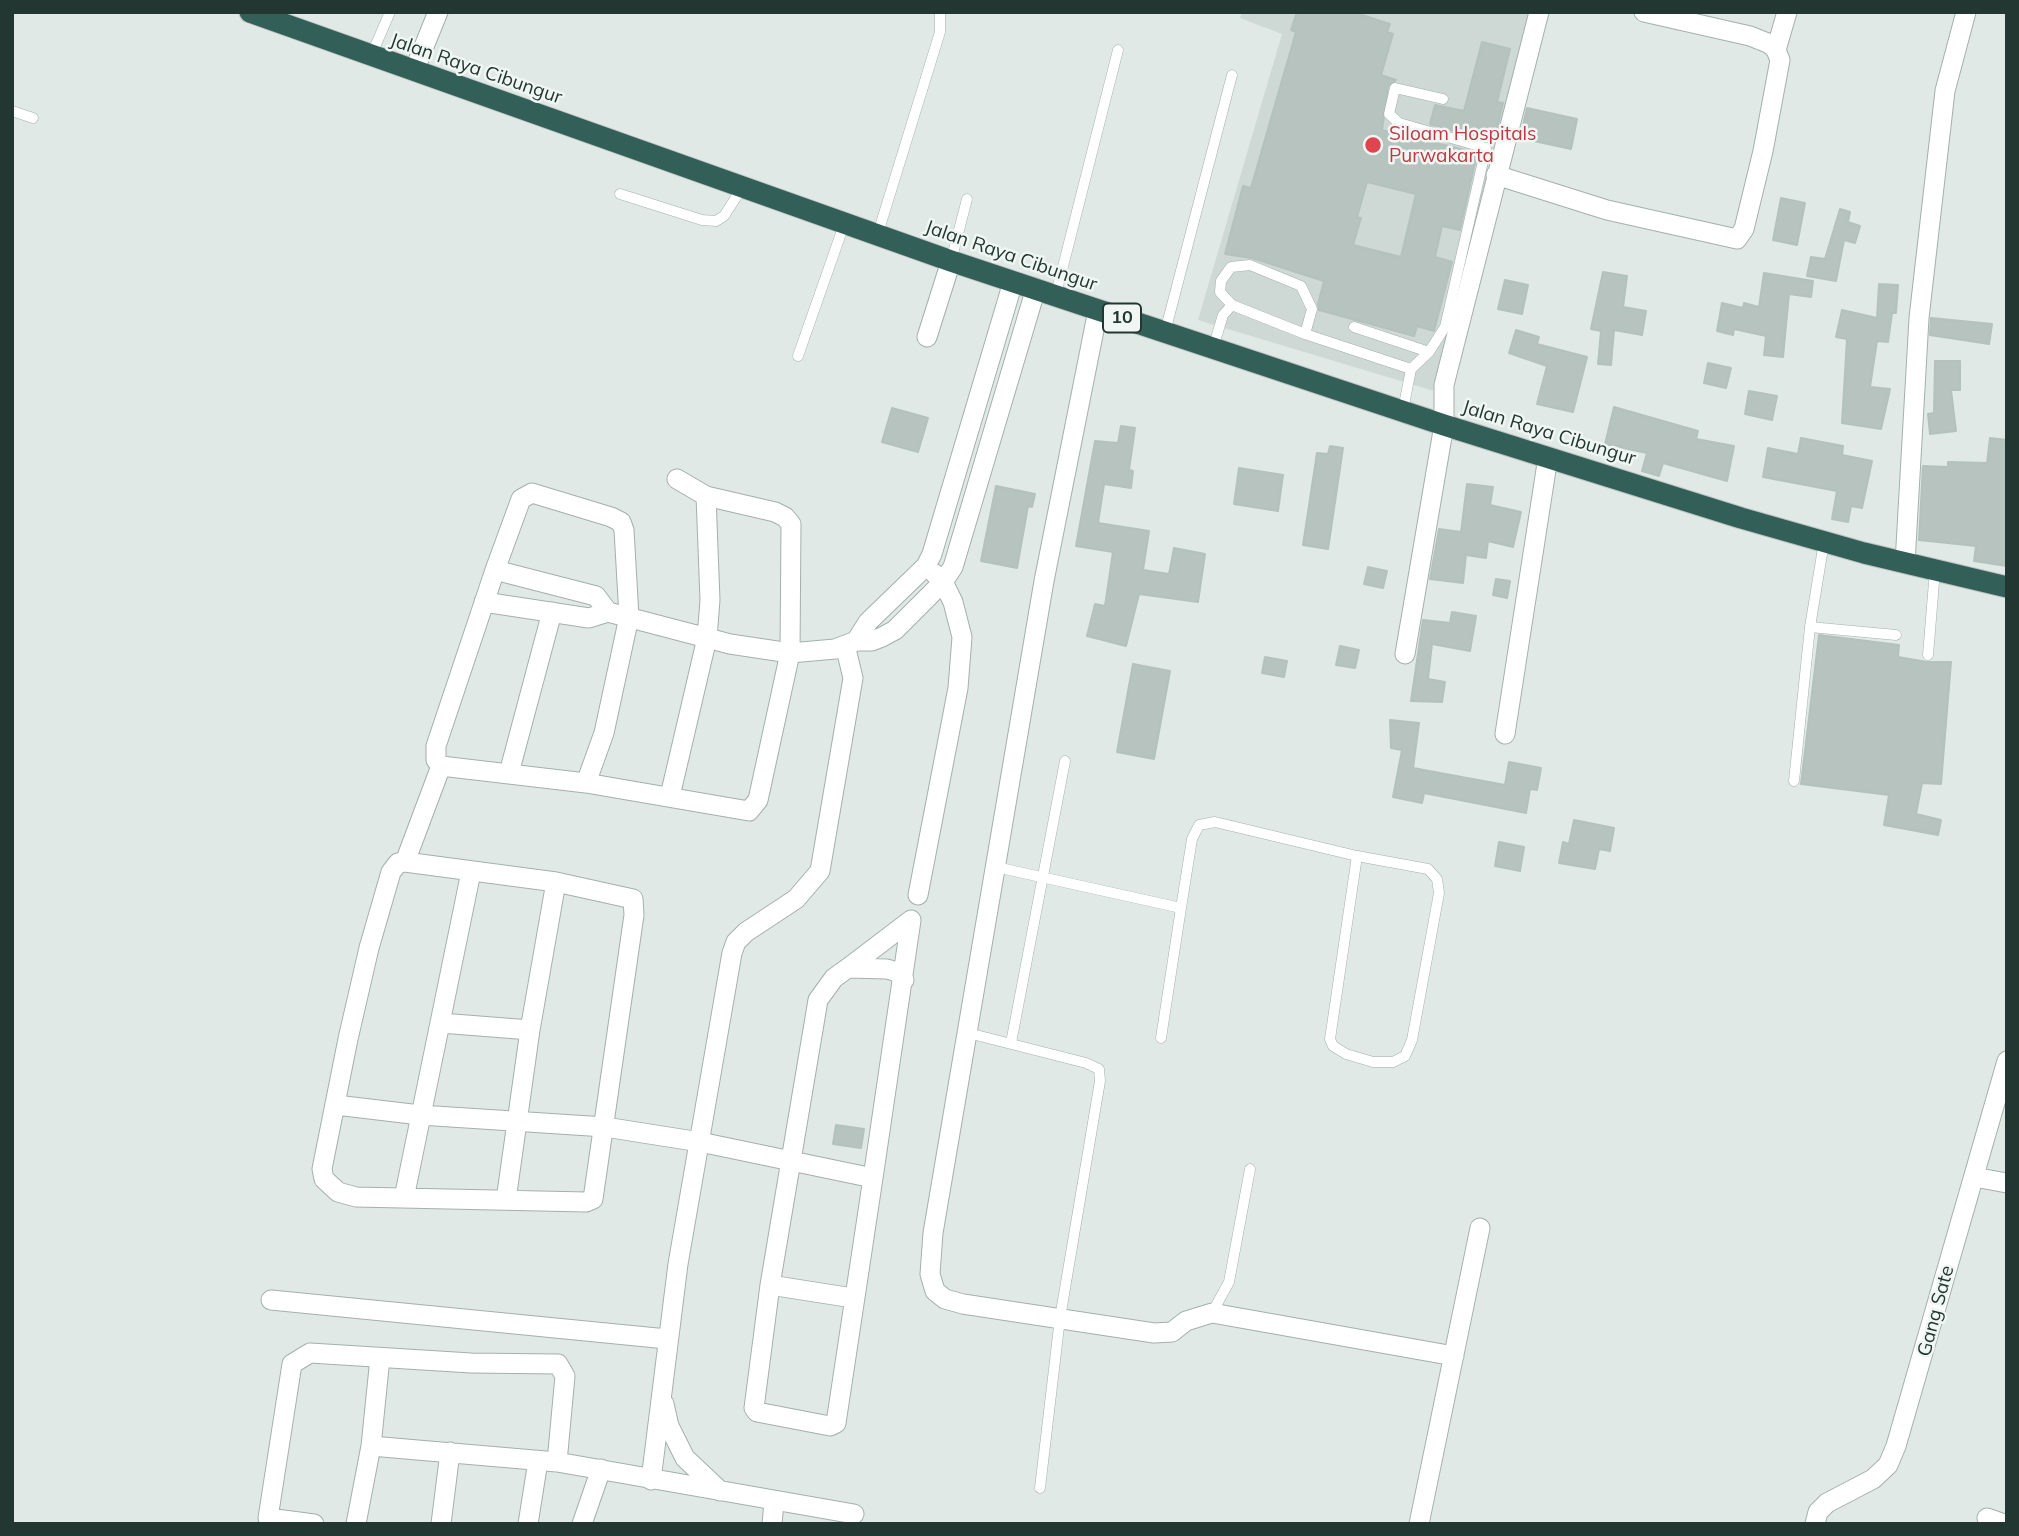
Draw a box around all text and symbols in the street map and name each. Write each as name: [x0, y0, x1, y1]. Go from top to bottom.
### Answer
street label: Jalan Raya Cibungur: [387, 29, 565, 109]
place label: Siloam Hospitals Purwakarta: [1389, 123, 1537, 167]
marker: Siloam Hospitals Purwakarta: [1363, 135, 1383, 155]
street label: Jalan Raya Cibungur: [922, 216, 1100, 296]
road number: 10: [1103, 304, 1141, 332]
street label: Jalan Raya Cibungur: [1459, 396, 1639, 470]
street label: Gang Sate: [1913, 1263, 1959, 1359]

